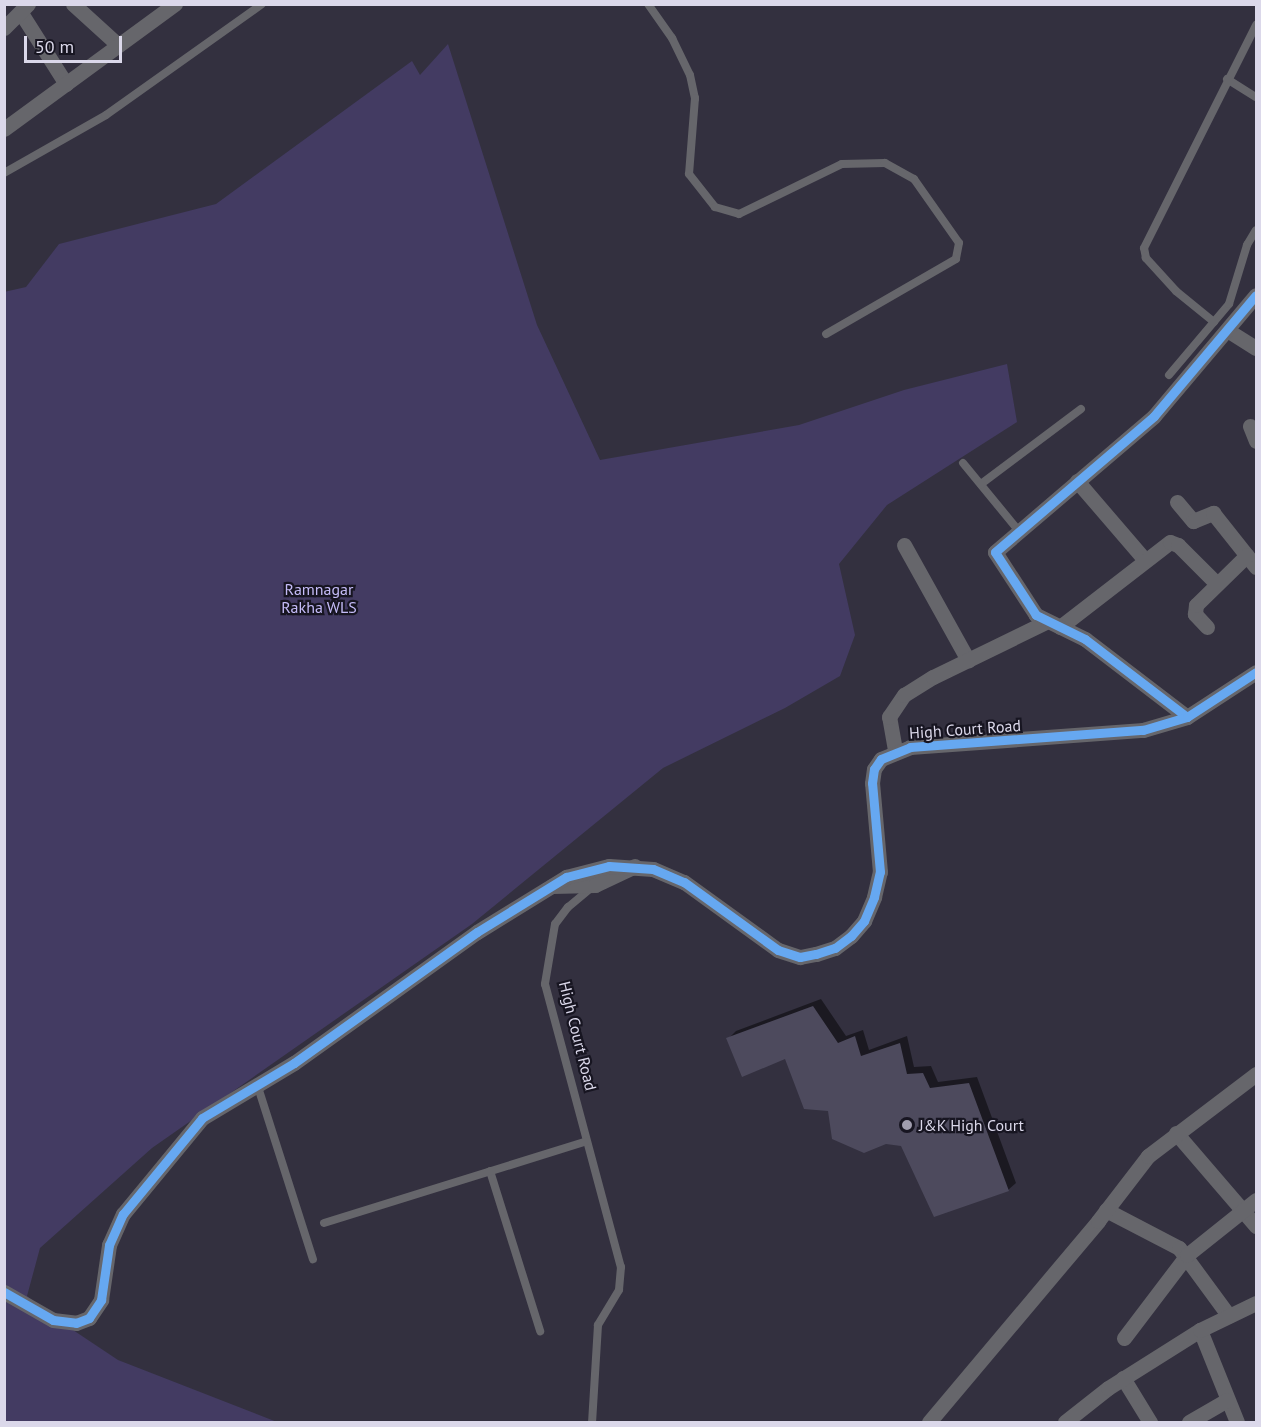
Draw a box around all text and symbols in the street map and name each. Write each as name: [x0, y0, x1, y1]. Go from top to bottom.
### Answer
scale bar: [27, 24, 124, 62]
text: 50 m: [35, 35, 74, 58]
park label: Ramnagar Rakha WLS: [281, 579, 357, 617]
street label: High Court Road: [909, 716, 1021, 742]
street label: High Court Road: [555, 979, 601, 1093]
place label: J&K High Court: [919, 1115, 1024, 1135]
marker: J&K High Court: [900, 1118, 914, 1132]

